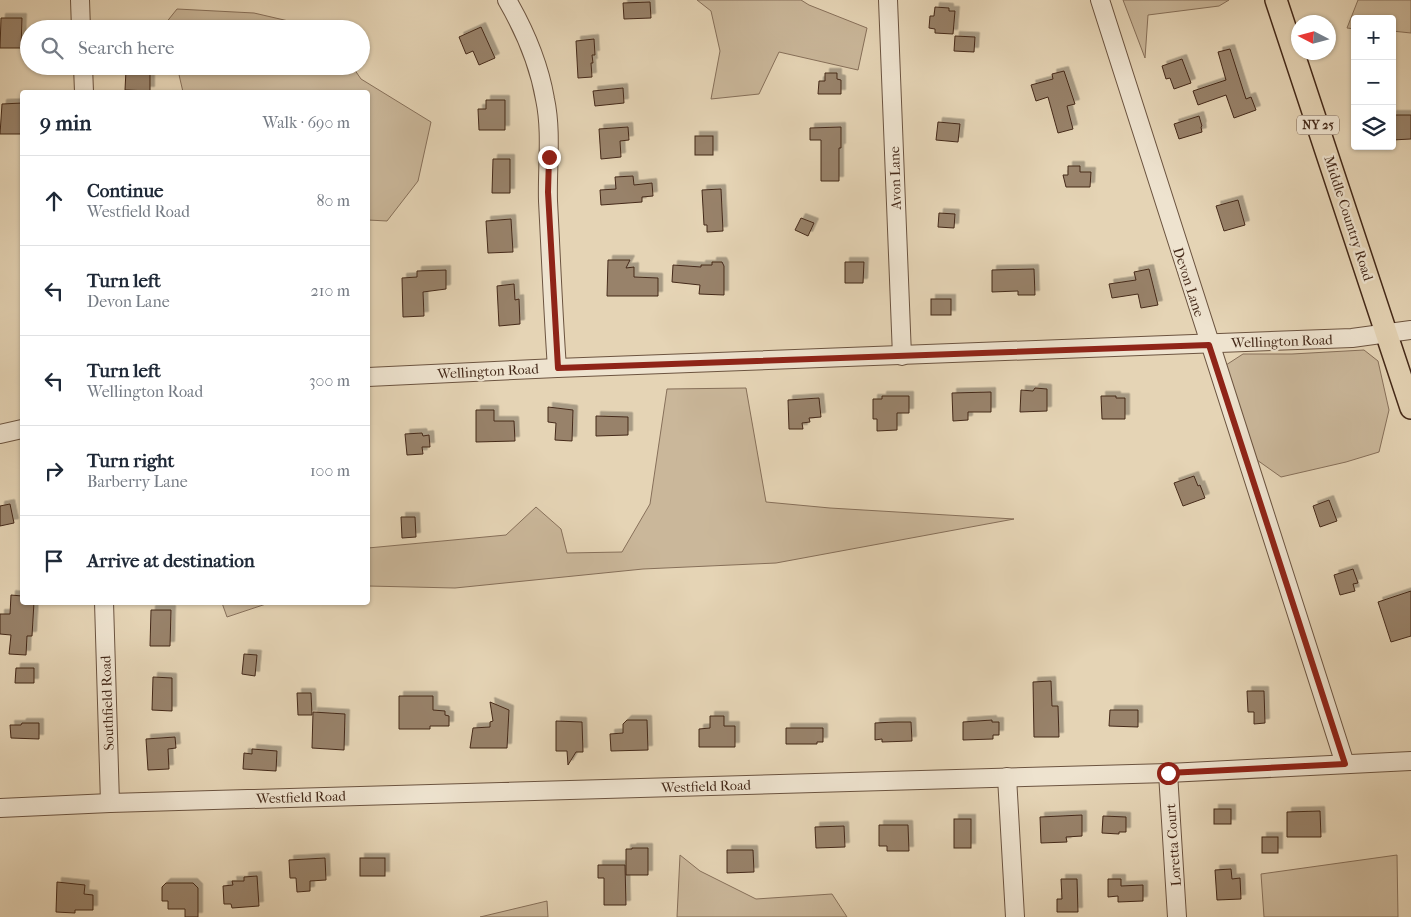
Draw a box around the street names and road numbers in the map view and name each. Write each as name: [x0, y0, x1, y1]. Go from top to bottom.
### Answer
road number: NY 25: [1297, 116, 1339, 134]
street label: Avon Lane: [886, 146, 905, 211]
street label: Middle Country Road: [1320, 153, 1377, 283]
street label: Devon Lane: [1169, 245, 1208, 319]
street label: Wellington Road: [1230, 331, 1333, 352]
street label: Wellington Road: [436, 360, 540, 383]
street label: Southfield Road: [97, 655, 118, 751]
street label: Westfield Road: [660, 776, 752, 797]
street label: Westfield Road: [255, 787, 347, 808]
street label: Loretta Court: [1162, 803, 1185, 887]

